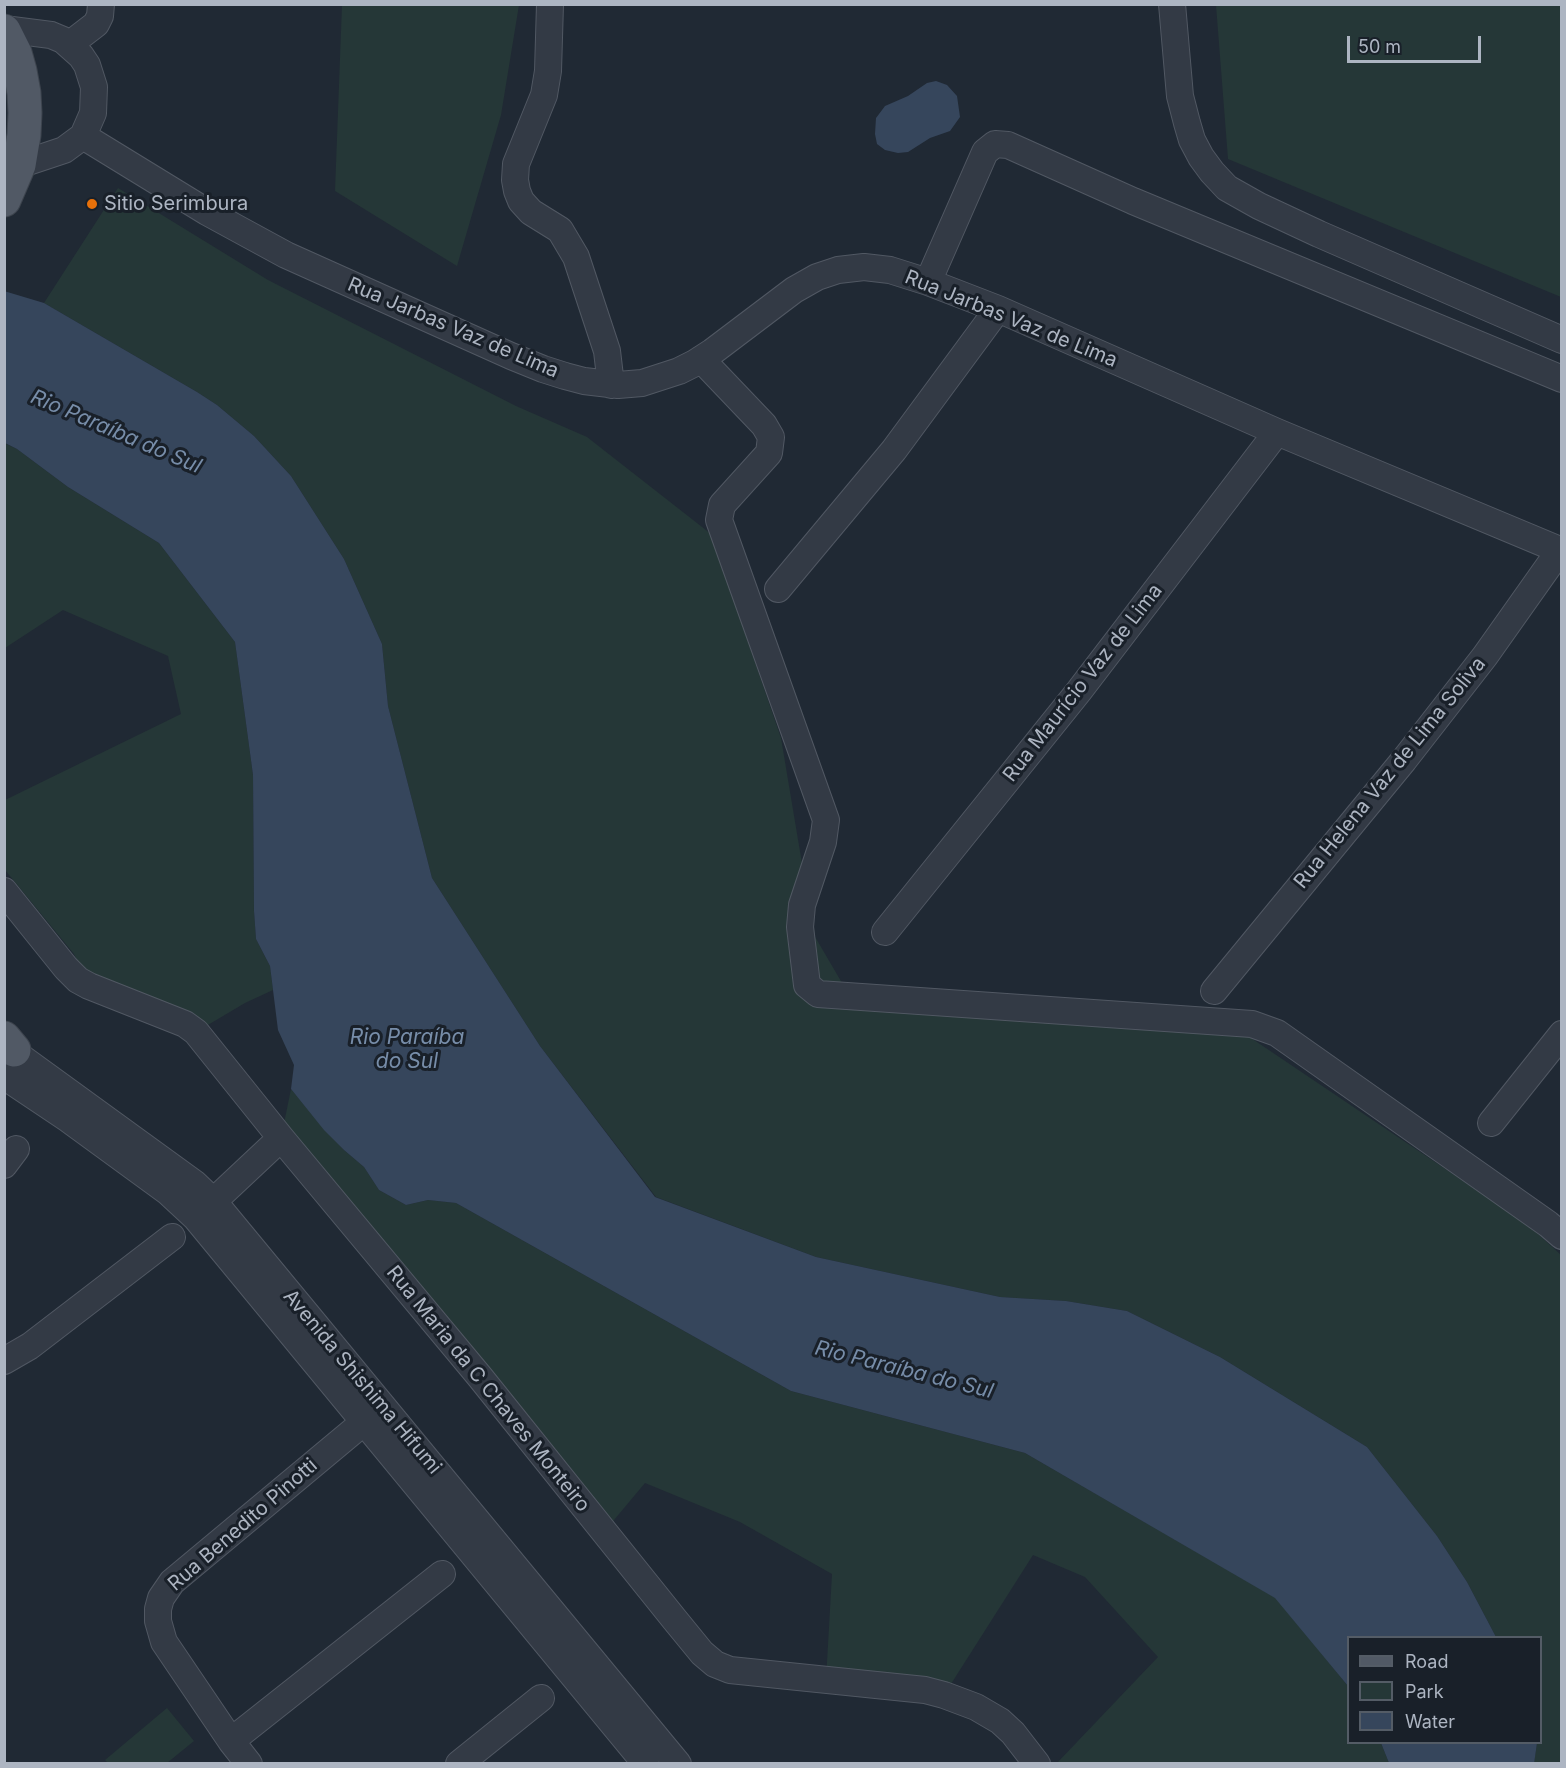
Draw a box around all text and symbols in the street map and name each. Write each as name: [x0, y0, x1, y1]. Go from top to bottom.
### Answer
scale bar: [1350, 24, 1484, 62]
text: 50 m: [1358, 36, 1401, 57]
place label: Sitio Serimbura: [104, 192, 248, 216]
marker: Sitio Serimbura: [85, 197, 99, 211]
street label: Rua Jarbas Vaz de Lima: [901, 265, 1121, 373]
street label: Rua Jarbas Vaz de Lima: [344, 273, 562, 383]
water label: Rio Paraíba do Sul: [27, 385, 205, 479]
street label: Rua Maurício Vaz de Lima: [998, 579, 1168, 787]
street label: Rua Helena Vaz de Lima Soliva: [1289, 652, 1491, 894]
water label: Rio Paraíba do Sul: [350, 1025, 464, 1075]
street label: Rua Maria da C Chaves Monteiro: [381, 1261, 595, 1517]
street label: Avenida Shishima Hifumi: [278, 1285, 446, 1479]
water label: Rio Paraíba do Sul: [812, 1336, 996, 1404]
street label: Rua Benedito Pinotti: [164, 1454, 322, 1596]
legend: [1347, 1636, 1542, 1744]
text: Road: [1405, 1651, 1448, 1672]
text: Park: [1405, 1681, 1444, 1702]
text: Water: [1405, 1711, 1455, 1732]

